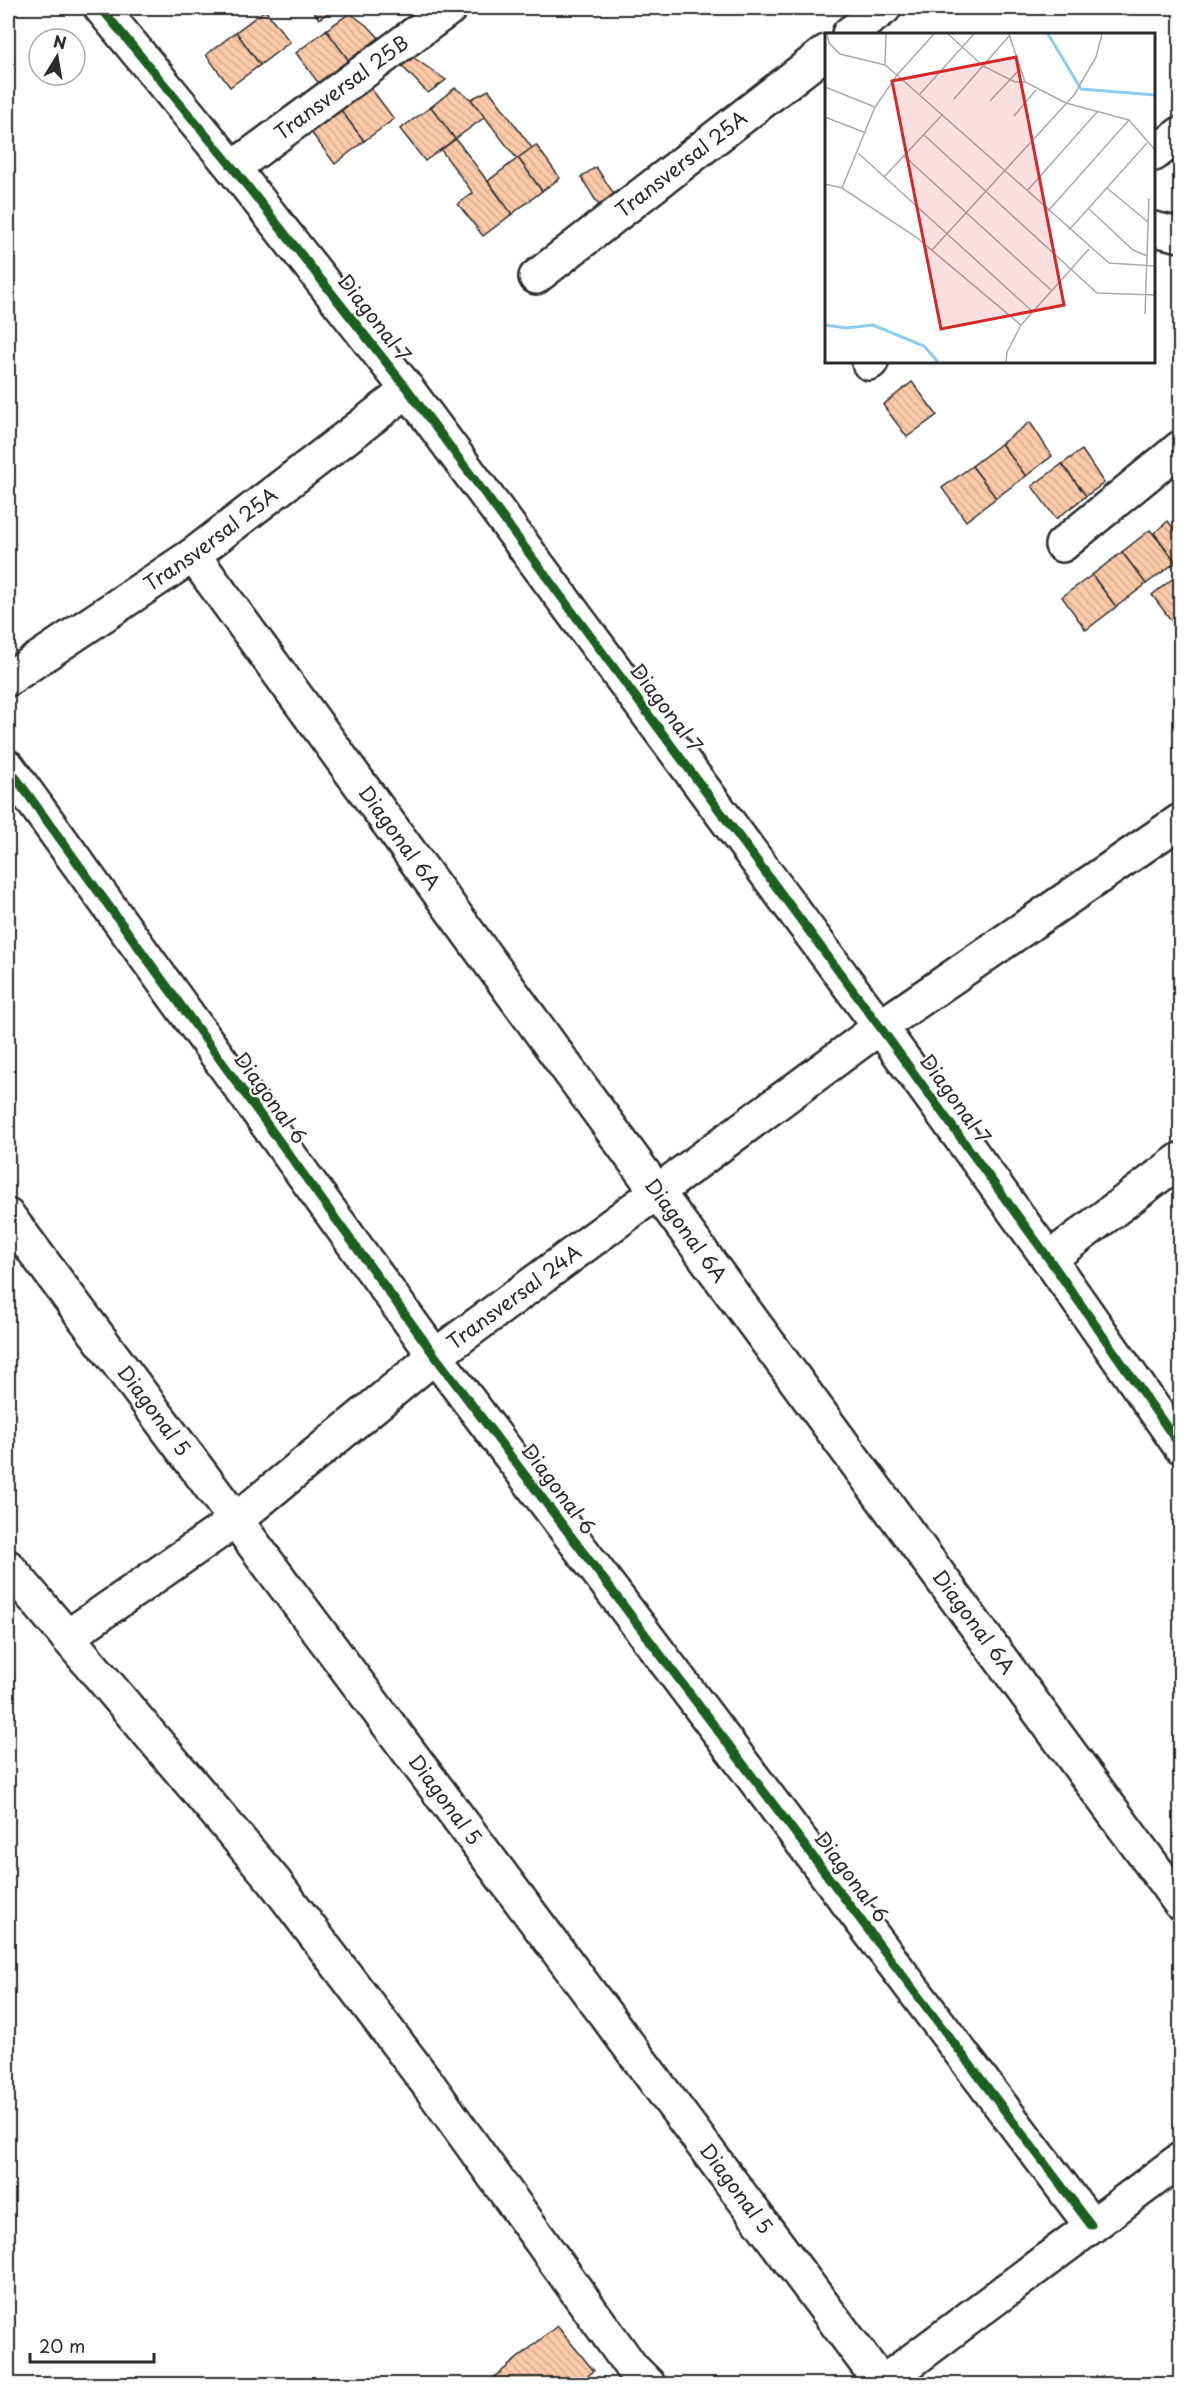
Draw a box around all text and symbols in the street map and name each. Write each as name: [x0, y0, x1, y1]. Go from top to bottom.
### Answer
north arrow: [27, 27, 87, 87]
street label: Transversal 25B: [268, 27, 415, 147]
text: N: [52, 28, 69, 54]
inset map: [825, 33, 1155, 363]
street label: Transversal 25A: [609, 103, 753, 224]
street label: Diagonal 7: [331, 267, 419, 368]
street label: Transversal 25A: [137, 480, 283, 598]
street label: Diagonal 7: [623, 656, 710, 758]
street label: Diagonal 6A: [352, 779, 448, 896]
street label: Diagonal 6: [227, 1045, 315, 1150]
street label: Diagonal 7: [913, 1047, 999, 1150]
street label: Diagonal 6A: [638, 1171, 735, 1288]
street label: Transversal 24A: [440, 1237, 587, 1356]
street label: Diagonal 5: [110, 1358, 198, 1462]
street label: Diagonal 6: [514, 1436, 603, 1540]
street label: Diagonal 6A: [926, 1563, 1023, 1680]
street label: Diagonal 5: [402, 1747, 490, 1851]
street label: Diagonal 6: [807, 1824, 896, 1928]
street label: Diagonal 5: [693, 2137, 781, 2240]
scale bar: [30, 2326, 154, 2364]
text: 20 m: [39, 2332, 85, 2359]

